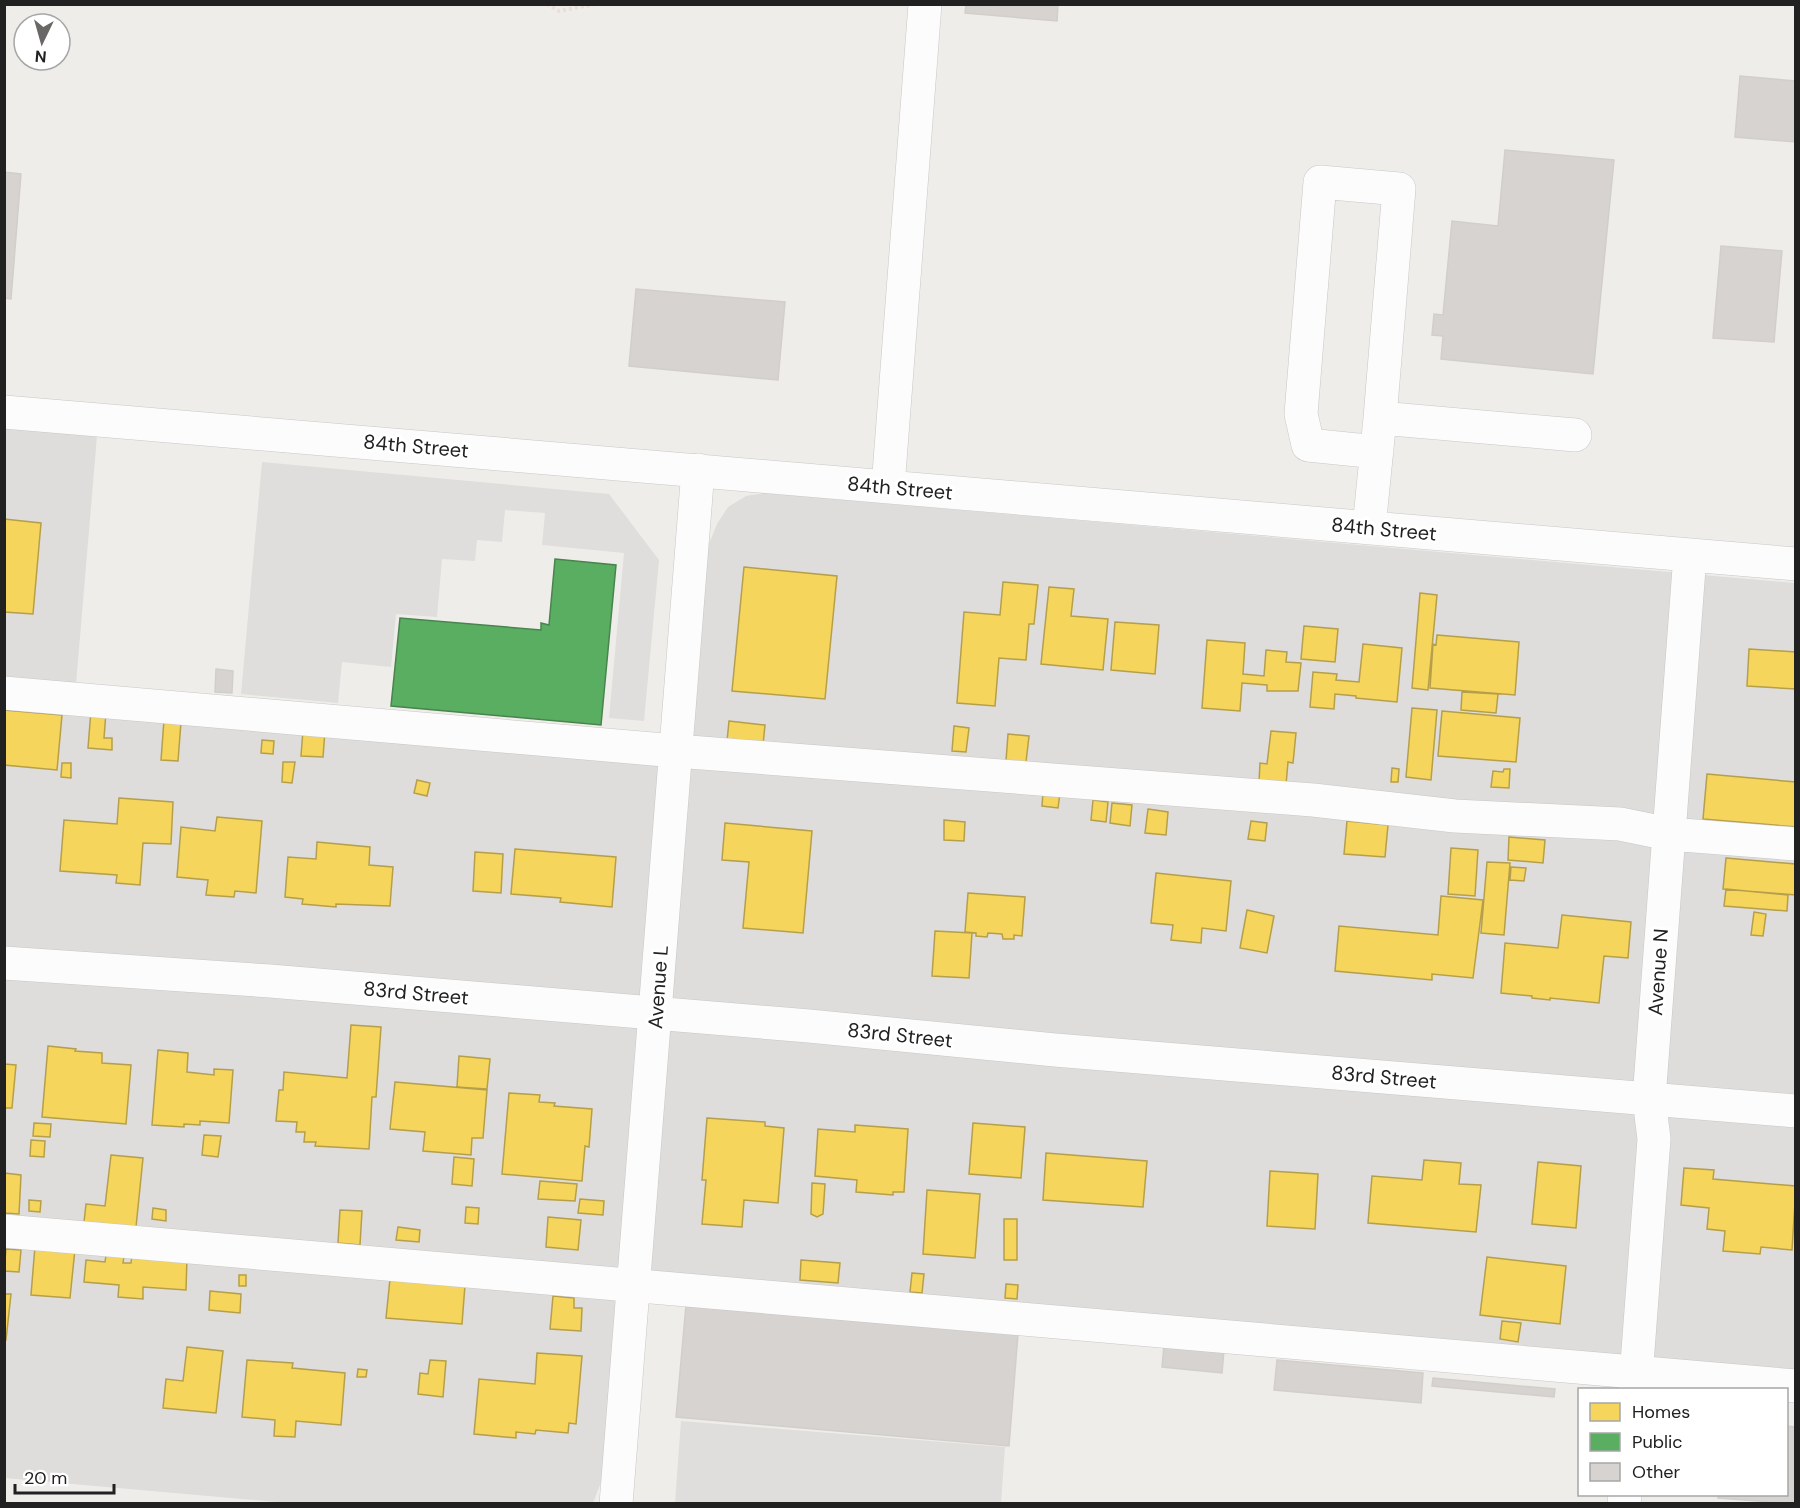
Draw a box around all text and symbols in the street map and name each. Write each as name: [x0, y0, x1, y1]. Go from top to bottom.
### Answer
north arrow: [12, 12, 72, 72]
text: N: [34, 45, 47, 67]
street label: 84th Street: [362, 428, 470, 464]
street label: 84th Street: [846, 470, 954, 506]
street label: 84th Street: [1330, 511, 1438, 547]
street label: Avenue N: [1642, 928, 1674, 1016]
street label: Avenue L: [642, 944, 674, 1030]
street label: 83rd Street: [362, 975, 470, 1011]
street label: 83rd Street: [846, 1017, 954, 1053]
street label: 83rd Street: [1330, 1059, 1438, 1095]
legend: [1578, 1388, 1788, 1496]
text: Homes: [1632, 1400, 1690, 1424]
text: Public: [1632, 1430, 1683, 1454]
scale bar: [15, 1457, 114, 1495]
text: Other: [1632, 1460, 1681, 1484]
text: 20 m: [24, 1466, 67, 1490]

